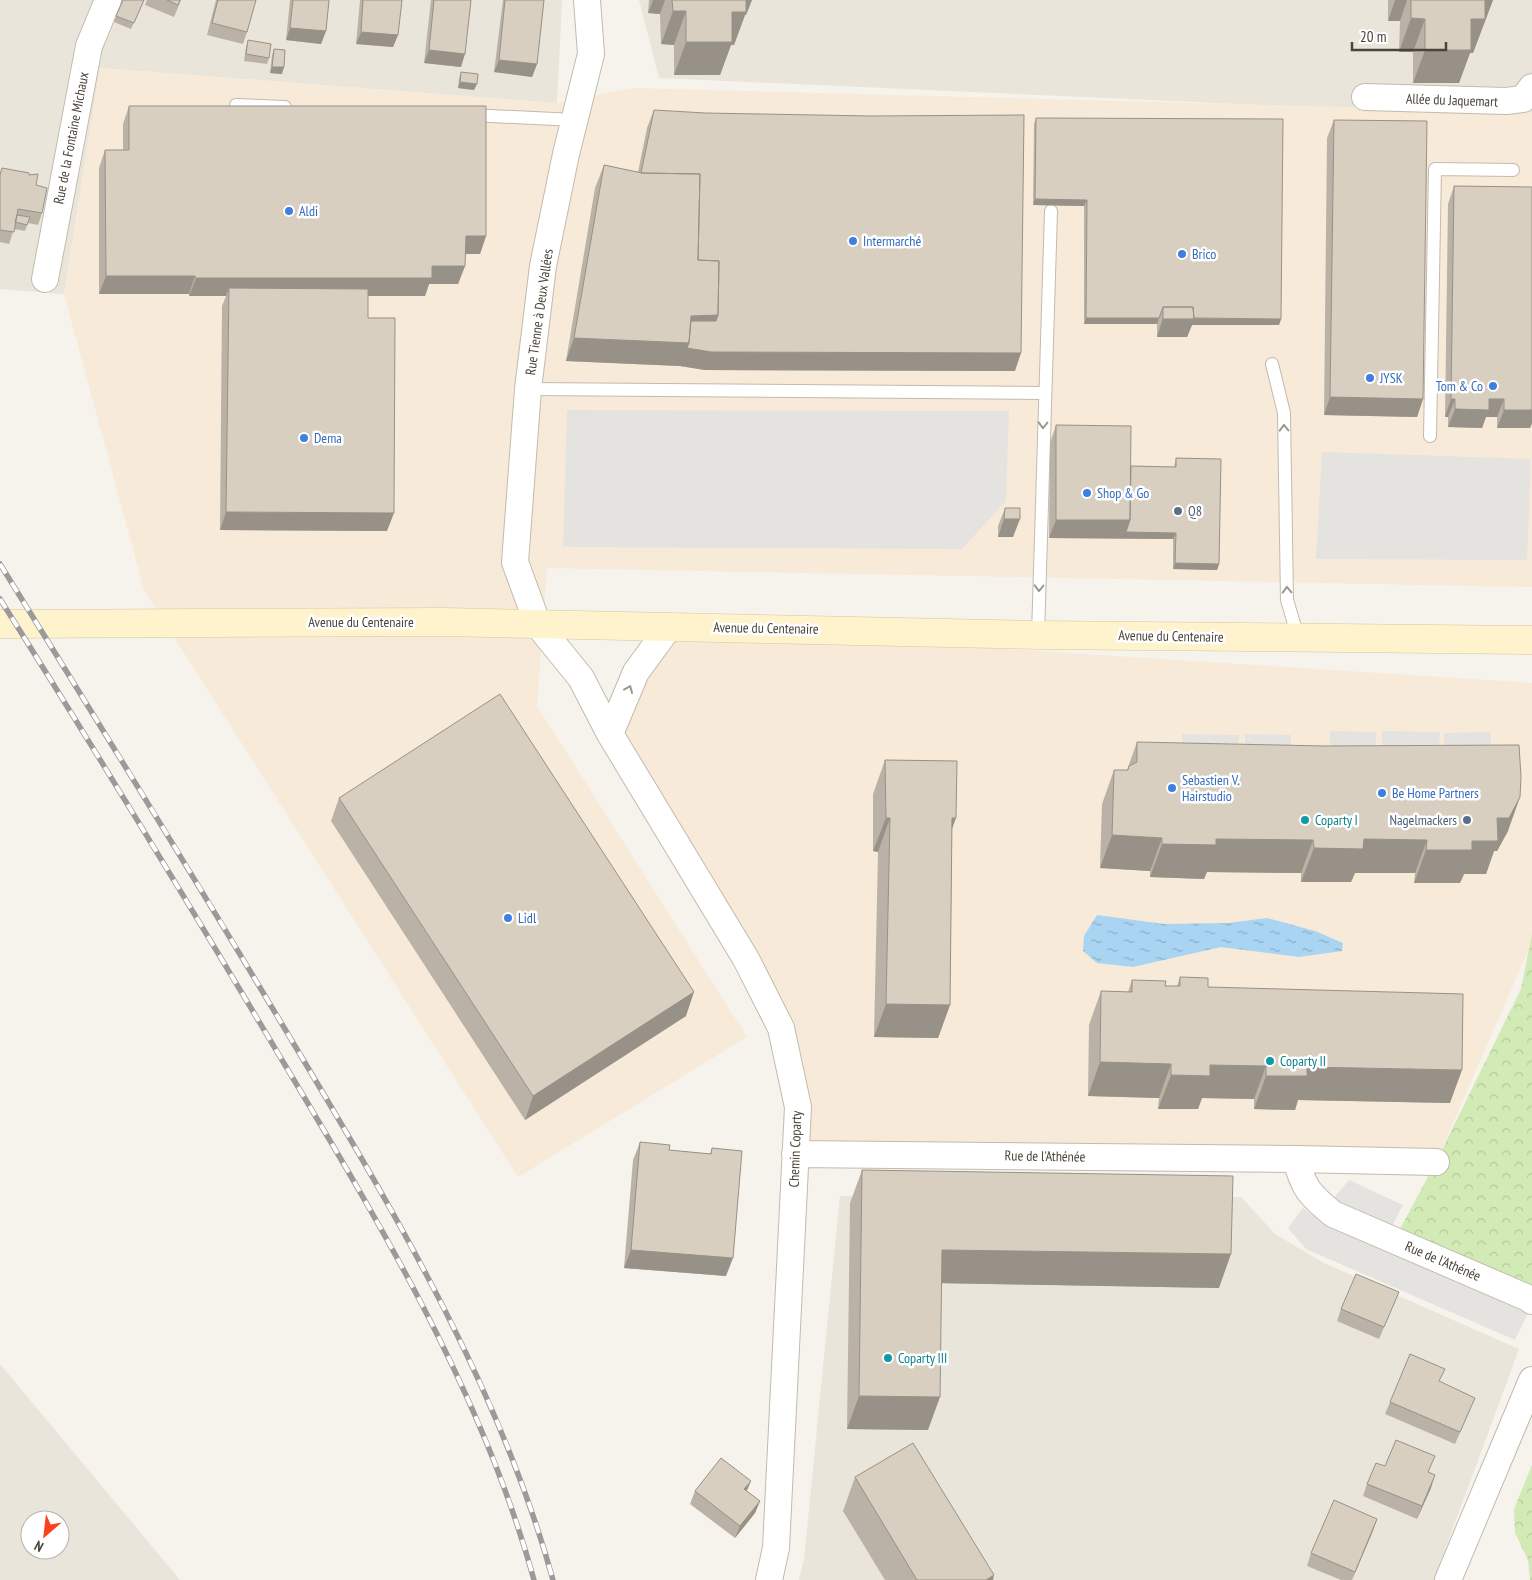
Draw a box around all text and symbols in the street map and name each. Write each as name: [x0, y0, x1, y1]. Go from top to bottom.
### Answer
scale bar: [1352, 20, 1446, 52]
text: 20 m: [1360, 27, 1386, 46]
street label: Rue de la Fontaine Michaux: [49, 70, 93, 206]
street label: Allée du Jaquemart: [1406, 89, 1499, 111]
place label: Aldi: [299, 202, 318, 220]
marker: Aldi: [283, 205, 295, 217]
place label: Intermarché: [863, 232, 921, 250]
marker: Intermarché: [847, 235, 859, 247]
place label: Brico: [1192, 245, 1216, 263]
street label: Rue Tienne à Deux Vallées: [521, 247, 557, 376]
marker: Brico: [1176, 248, 1188, 260]
place label: JYSK: [1379, 369, 1403, 387]
marker: JYSK: [1364, 372, 1376, 384]
place label: Tom & Co: [1436, 377, 1483, 395]
marker: Tom & Co: [1487, 380, 1499, 392]
one-way arrow: [1038, 422, 1048, 430]
one-way arrow: [1279, 424, 1289, 432]
place label: Dema: [314, 429, 342, 447]
marker: Dema: [298, 432, 310, 444]
place label: Shop & Go: [1097, 484, 1149, 502]
marker: Shop & Go: [1081, 487, 1093, 499]
place label: Q8: [1188, 502, 1202, 520]
marker: Q8: [1172, 505, 1184, 517]
one-way arrow: [1034, 584, 1044, 592]
one-way arrow: [1282, 586, 1292, 594]
street label: Avenue du Centenaire: [308, 613, 414, 631]
street label: Avenue du Centenaire: [713, 618, 819, 638]
street label: Avenue du Centenaire: [1118, 626, 1224, 646]
one-way arrow: [623, 685, 634, 694]
place label: Sebastien V. Hairstudio: [1182, 771, 1240, 805]
marker: Sebastien V. Hairstudio: [1166, 782, 1178, 794]
place label: Be Home Partners: [1392, 784, 1479, 802]
marker: Be Home Partners: [1376, 787, 1388, 799]
place label: Coparty I: [1315, 811, 1358, 829]
place label: Nagelmackers: [1389, 811, 1457, 829]
marker: Coparty I: [1299, 814, 1311, 826]
marker: Nagelmackers: [1461, 814, 1473, 826]
place label: Lidl: [518, 909, 537, 927]
marker: Lidl: [502, 912, 514, 924]
place label: Coparty II: [1280, 1052, 1326, 1070]
marker: Coparty II: [1264, 1055, 1276, 1067]
street label: Chemin Coparty: [785, 1110, 805, 1188]
street label: Rue de l'Athénée: [1005, 1146, 1086, 1166]
street label: Rue de l'Athénée: [1402, 1237, 1484, 1285]
place label: Coparty III: [898, 1349, 947, 1367]
marker: Coparty III: [882, 1352, 894, 1364]
north arrow: [20, 1510, 70, 1560]
text: N: [31, 1537, 46, 1556]

